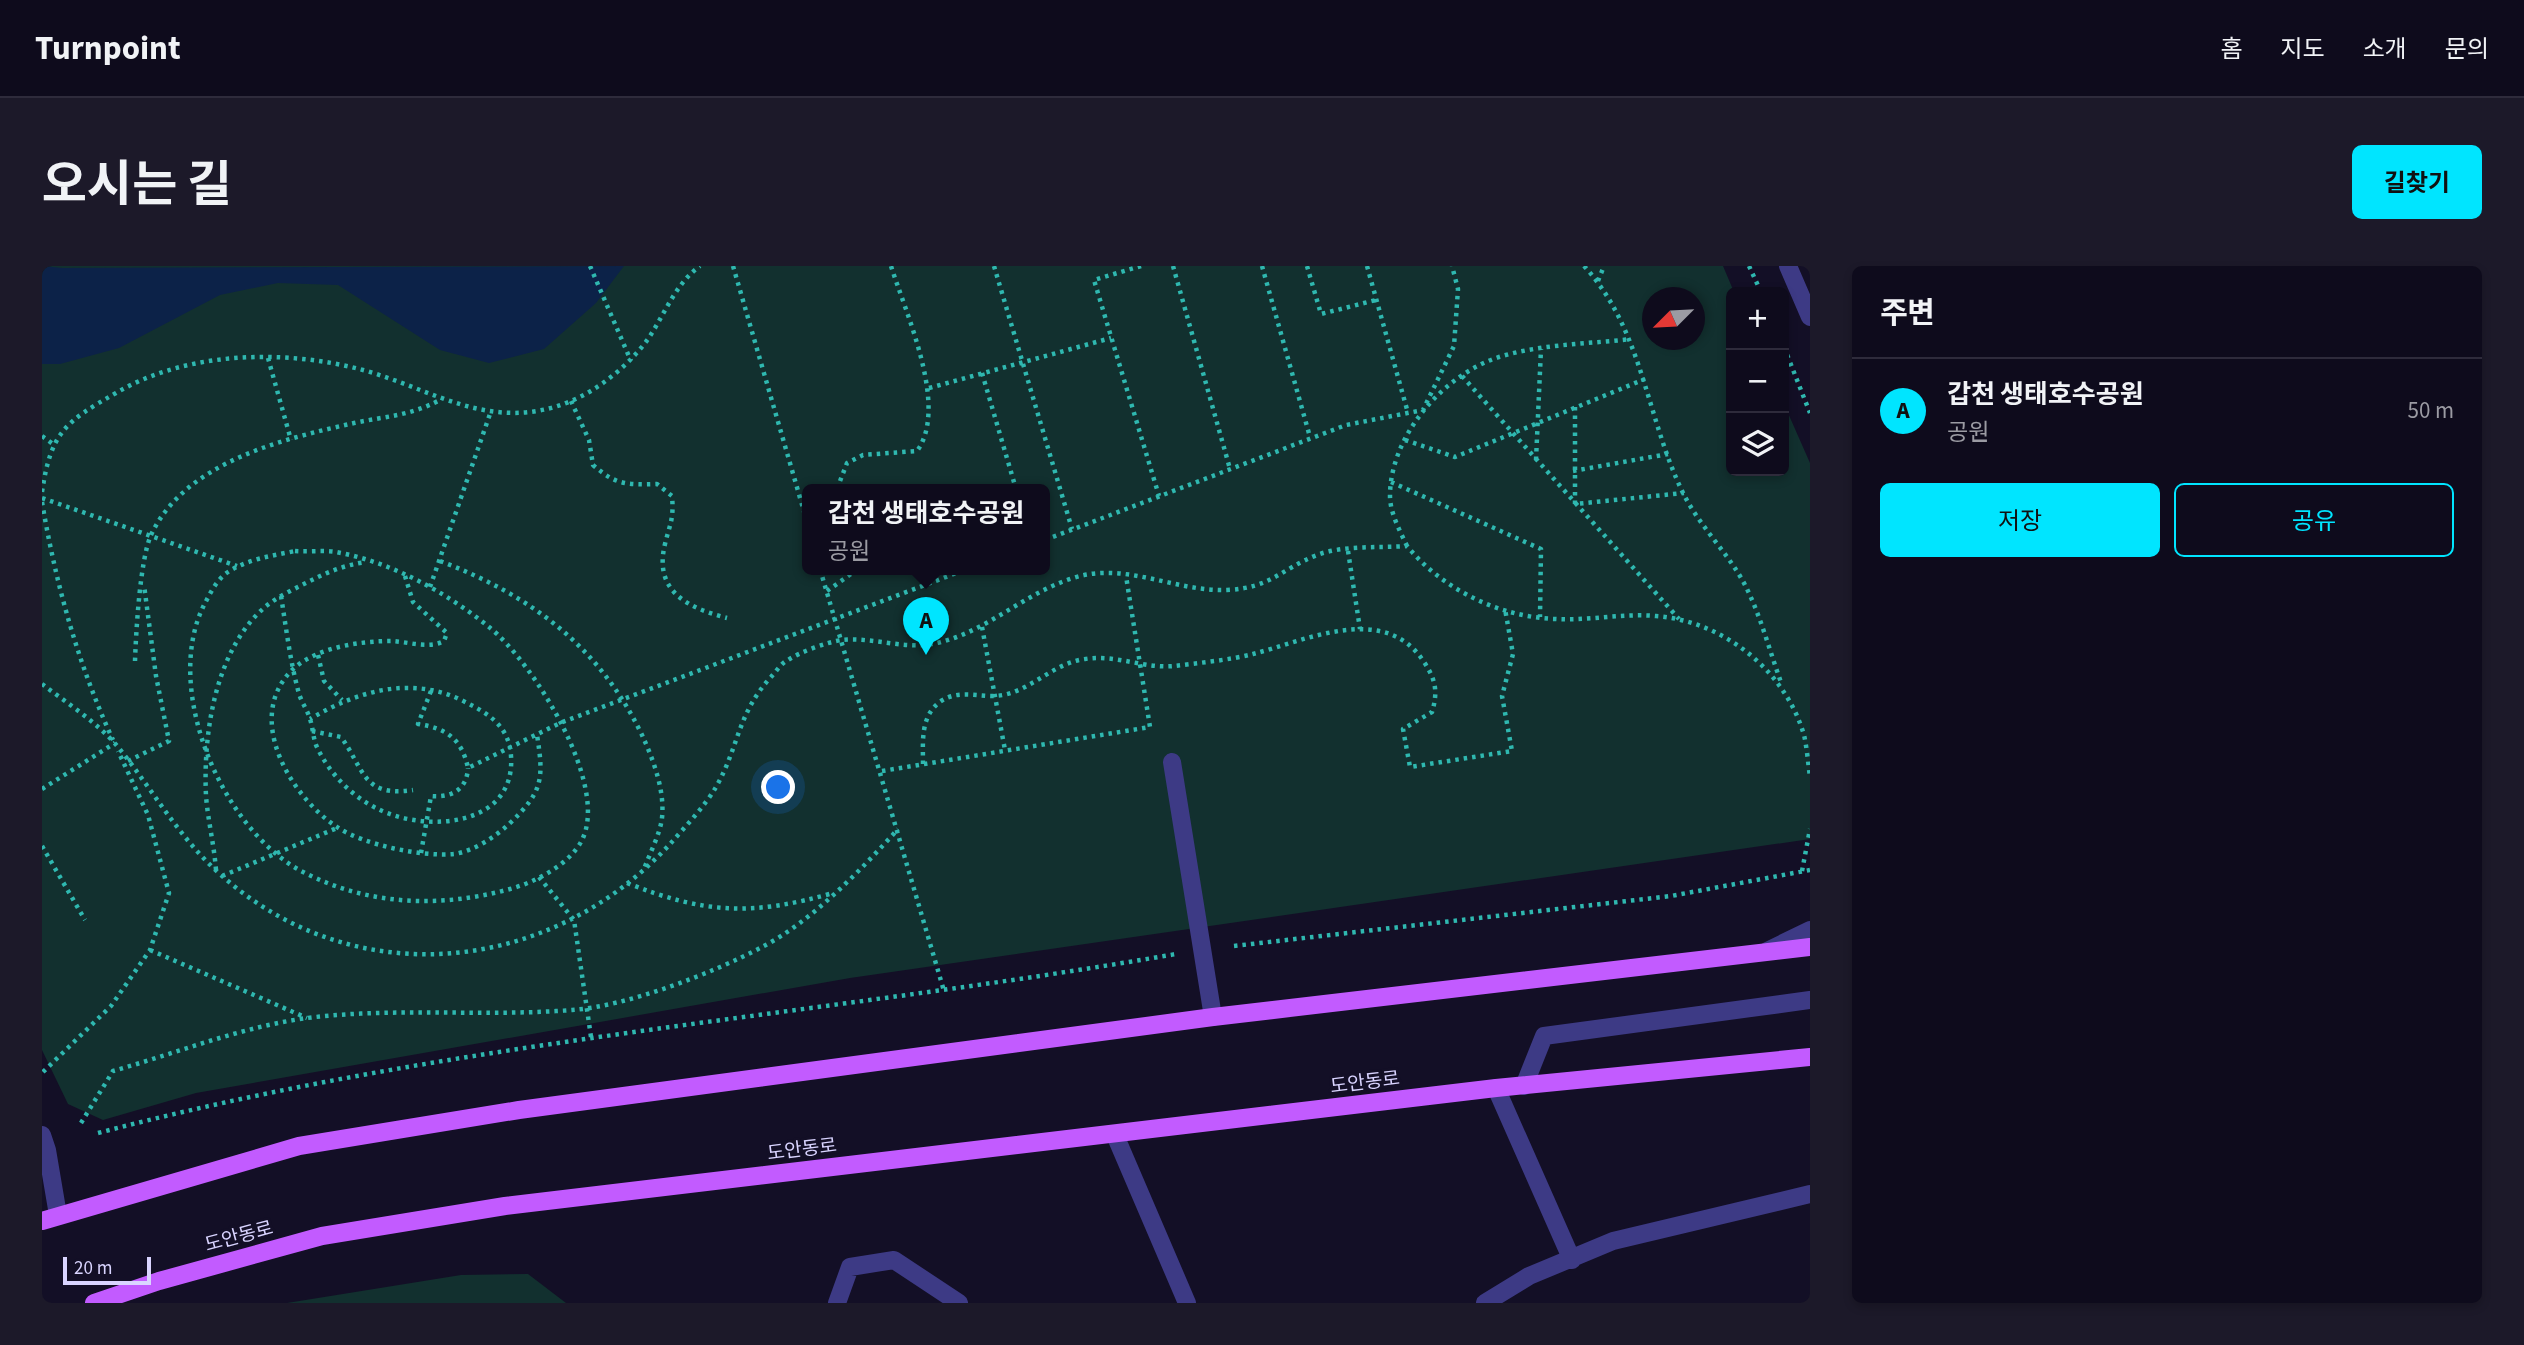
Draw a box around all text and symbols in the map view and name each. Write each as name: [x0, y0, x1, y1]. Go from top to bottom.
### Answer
text: Turnpoint: [35, 25, 181, 72]
text: 홈: [2220, 32, 2242, 67]
text: 지도: [2280, 32, 2325, 67]
text: 소개: [2363, 32, 2407, 67]
text: 문의: [2445, 32, 2489, 67]
button: 길찾기: [2352, 145, 2482, 219]
text: 오시는 길: [42, 151, 232, 221]
north arrow: [1642, 287, 1705, 350]
map controls: [1726, 287, 1789, 476]
button: +: [1726, 287, 1789, 350]
text: 주변: [1880, 292, 1935, 335]
button: −: [1726, 350, 1789, 413]
text: 갑천 생태호수공원: [1947, 376, 2144, 413]
text: A: [1896, 394, 1910, 427]
text: 50 m: [2407, 394, 2454, 427]
button: layers: [1726, 413, 1789, 476]
text: 공원: [1947, 416, 1989, 449]
button: 저장: [1880, 483, 2160, 557]
button: 공유: [2174, 483, 2454, 557]
popup: [802, 484, 1050, 575]
text: 갑천 생태호수공원: [828, 495, 1024, 532]
text: 공원: [828, 535, 870, 568]
pin: A: [903, 597, 949, 655]
your location: [761, 770, 795, 804]
street label: 도안동로: [1329, 1065, 1401, 1101]
street label: 도안동로: [766, 1132, 838, 1168]
street label: 도안동로: [202, 1215, 276, 1259]
scale bar: [63, 1254, 150, 1286]
text: 20 m: [74, 1255, 112, 1282]

